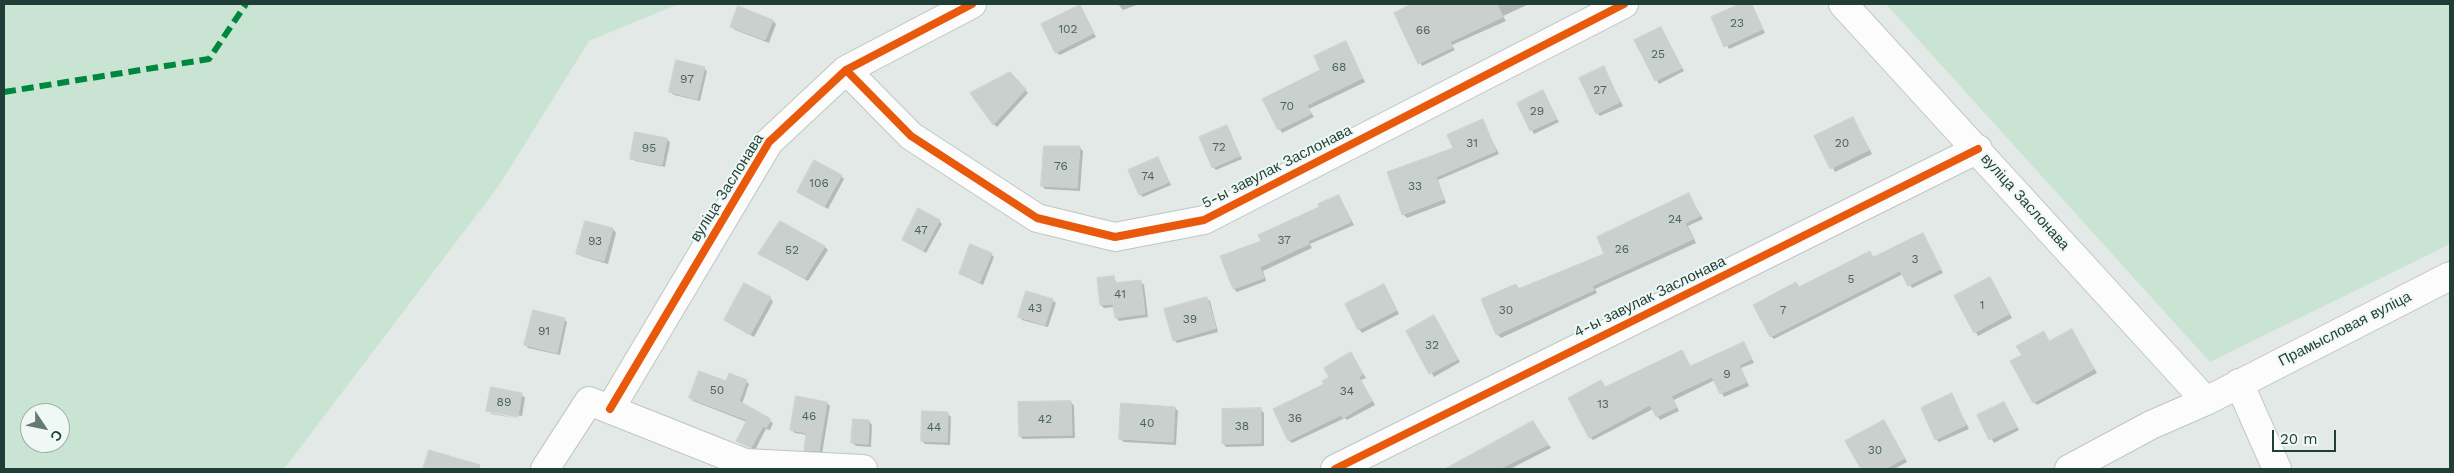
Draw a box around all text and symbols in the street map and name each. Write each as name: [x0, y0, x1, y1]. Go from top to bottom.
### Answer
house number: 23: [1730, 16, 1744, 30]
house number: 102: [1058, 22, 1078, 36]
house number: 66: [1416, 23, 1430, 37]
house number: 25: [1651, 47, 1665, 61]
house number: 68: [1332, 60, 1346, 74]
house number: 97: [680, 72, 694, 86]
house number: 27: [1593, 83, 1607, 97]
house number: 70: [1280, 99, 1294, 113]
house number: 29: [1530, 104, 1544, 118]
street label: 5-ы завулак Заслонава: [1199, 121, 1355, 213]
street label: вуліца Заслонава: [687, 131, 767, 245]
house number: 31: [1466, 136, 1478, 150]
house number: 20: [1835, 136, 1849, 150]
house number: 72: [1212, 140, 1226, 154]
house number: 95: [642, 141, 656, 155]
street label: вуліца Заслонава: [1977, 150, 2073, 254]
house number: 76: [1054, 159, 1068, 173]
house number: 74: [1141, 169, 1155, 183]
house number: 106: [809, 176, 829, 190]
house number: 33: [1408, 179, 1422, 193]
house number: 24: [1668, 212, 1682, 226]
house number: 47: [914, 223, 928, 237]
house number: 37: [1277, 233, 1291, 247]
house number: 93: [588, 234, 602, 248]
house number: 26: [1615, 242, 1629, 256]
house number: 52: [785, 243, 799, 257]
street label: 4-ы завулак Заслонава: [1571, 252, 1729, 342]
house number: 3: [1912, 252, 1918, 266]
house number: 5: [1848, 272, 1854, 286]
house number: 41: [1114, 287, 1126, 301]
street label: Прамысловая вуліца: [2276, 288, 2414, 370]
house number: 1: [1980, 298, 1984, 312]
house number: 43: [1028, 301, 1042, 315]
house number: 30: [1499, 303, 1513, 317]
house number: 7: [1780, 303, 1786, 317]
house number: 39: [1183, 312, 1197, 326]
house number: 91: [538, 324, 550, 338]
house number: 32: [1425, 338, 1439, 352]
house number: 9: [1723, 367, 1731, 381]
house number: 50: [710, 383, 724, 397]
house number: 34: [1340, 384, 1354, 398]
house number: 89: [497, 395, 511, 409]
house number: 13: [1597, 397, 1609, 411]
north arrow: [20, 403, 70, 453]
house number: 46: [802, 409, 816, 423]
house number: 36: [1288, 411, 1302, 425]
house number: 42: [1038, 412, 1052, 426]
house number: 40: [1140, 416, 1154, 430]
house number: 38: [1235, 419, 1249, 433]
house number: 44: [927, 420, 941, 434]
scale bar: [2274, 420, 2338, 452]
text: С: [47, 427, 66, 444]
text: 20 m: [2280, 430, 2318, 448]
house number: 30: [1868, 443, 1882, 457]

